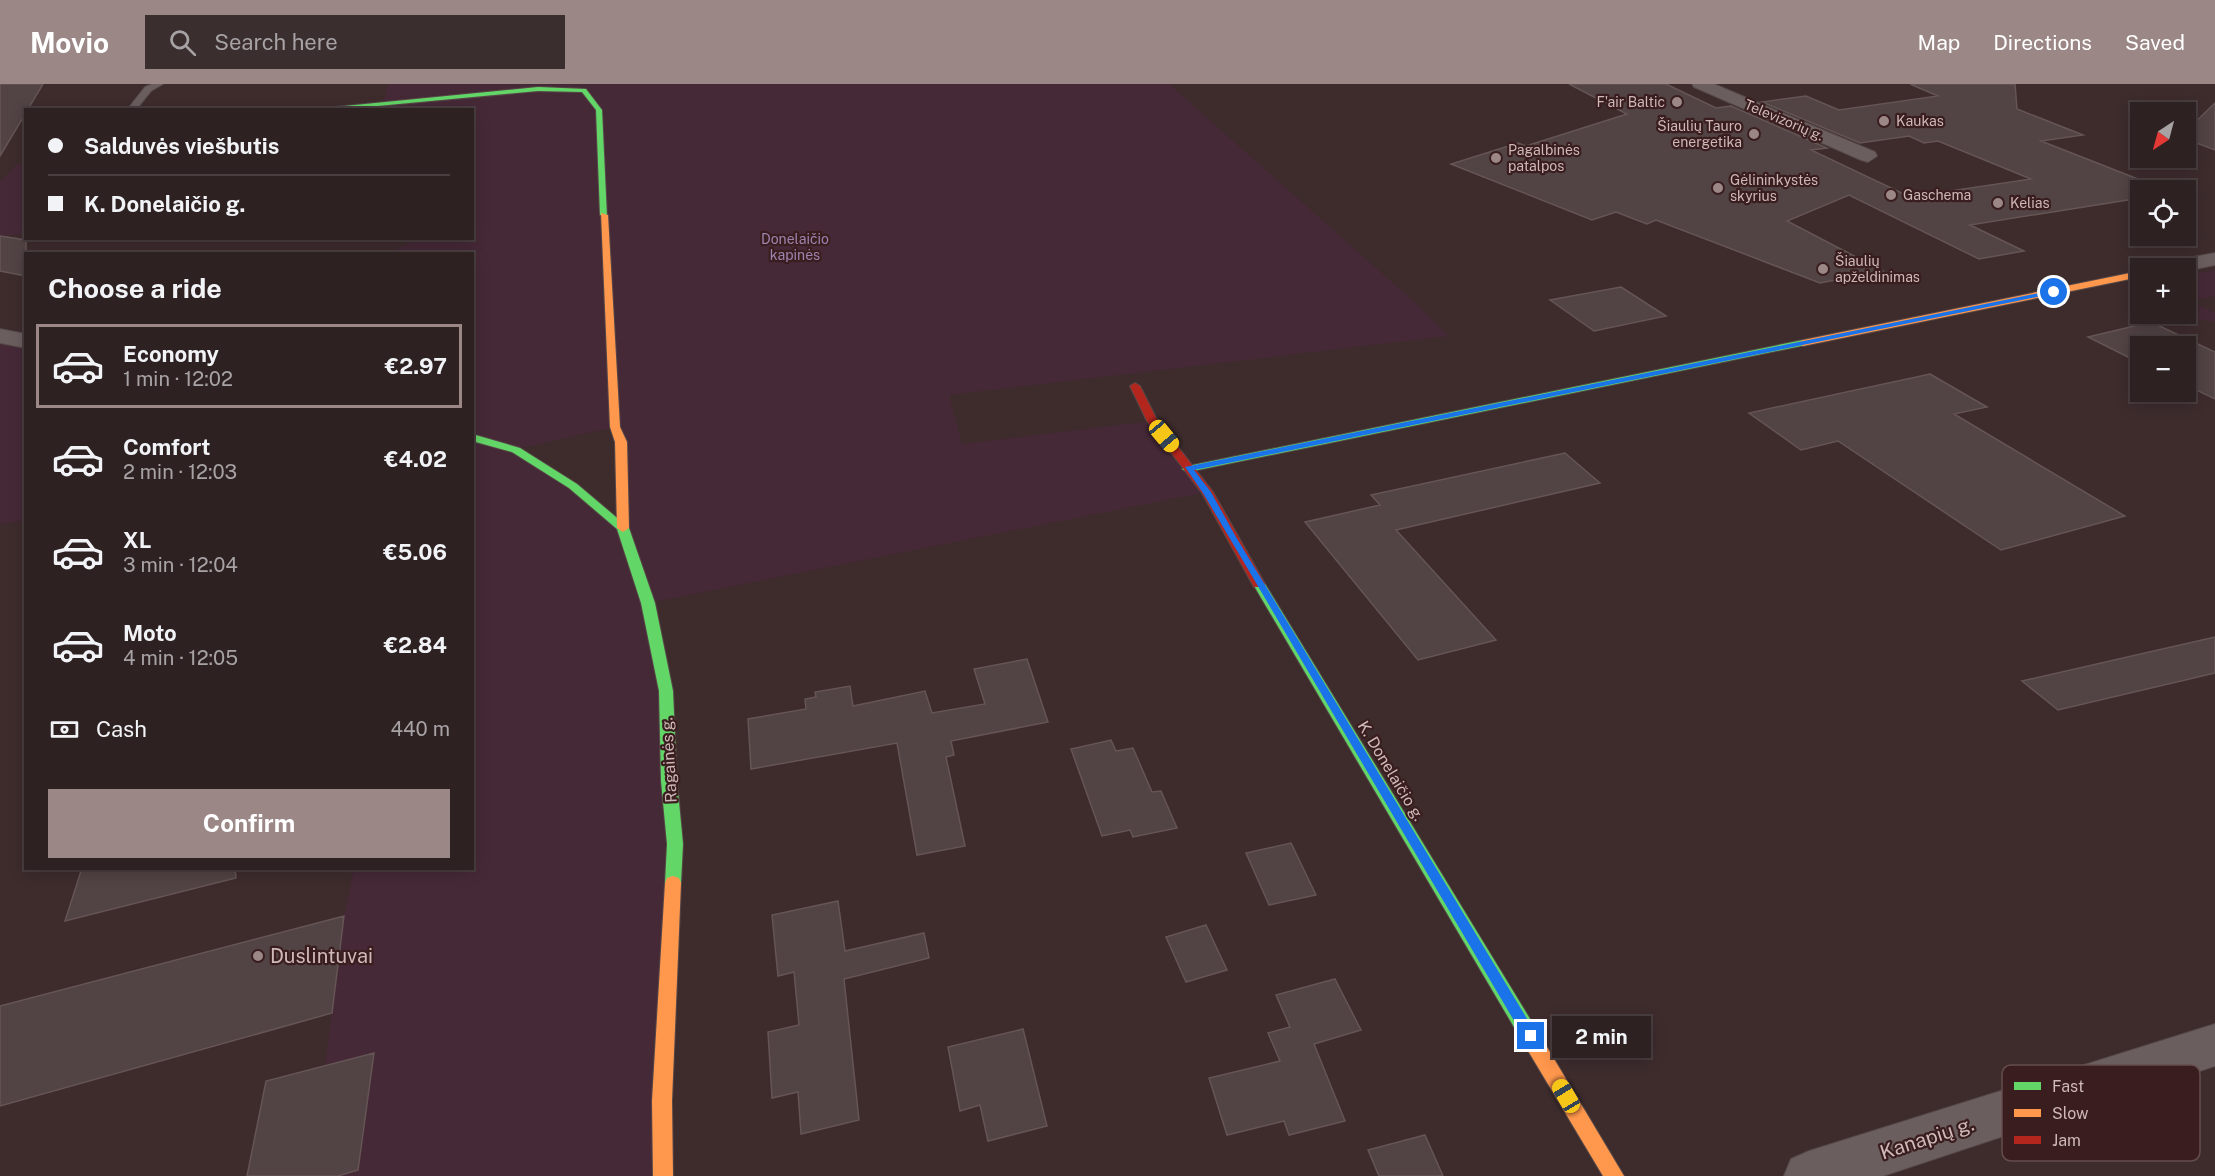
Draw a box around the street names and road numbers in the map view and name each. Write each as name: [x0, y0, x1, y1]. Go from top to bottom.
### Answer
street label: Televizorių g.: [1742, 96, 1826, 144]
street label: Ragainės g.: [657, 717, 681, 803]
street label: K. Donelaičio g.: [1354, 718, 1428, 824]
street label: Kanapių g.: [1877, 1112, 1977, 1164]

